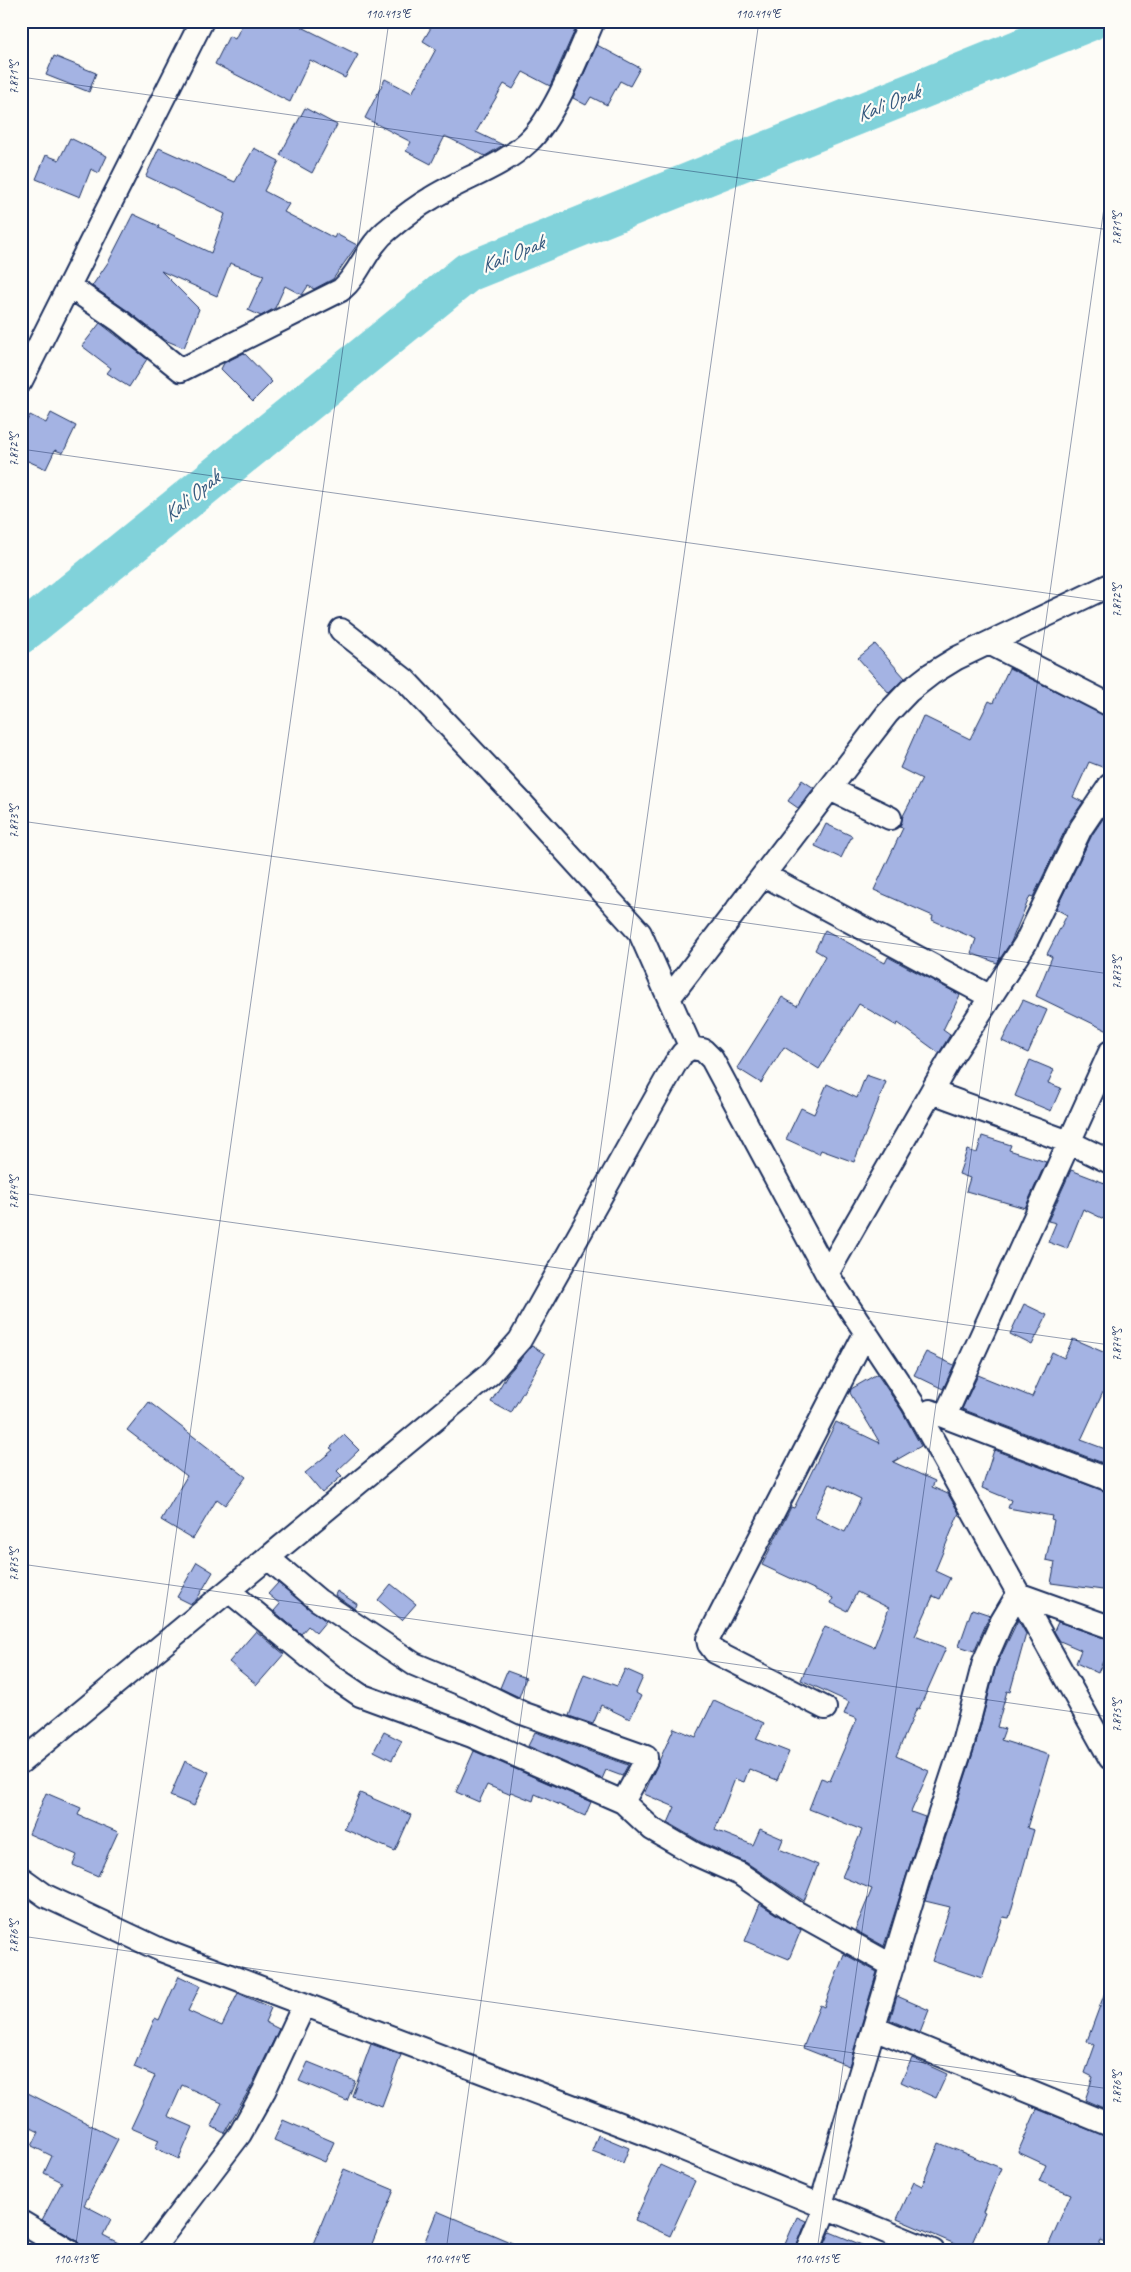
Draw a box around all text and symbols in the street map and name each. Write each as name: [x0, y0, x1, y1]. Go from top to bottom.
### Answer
text: 110.413°E: [366, 6, 412, 22]
text: 110.414°E: [736, 6, 782, 22]
text: 7.871°S: [6, 59, 22, 95]
water label: Kali Opak: [853, 77, 927, 127]
text: 7.871°S: [1109, 210, 1125, 246]
water label: Kali Opak: [477, 228, 551, 278]
text: 7.872°S: [6, 431, 22, 467]
water label: Kali Opak: [157, 462, 228, 527]
text: 7.872°S: [1109, 582, 1125, 618]
text: 7.873°S: [6, 803, 22, 839]
text: 7.873°S: [1109, 954, 1125, 990]
text: 7.874°S: [6, 1174, 22, 1210]
text: 7.874°S: [1109, 1326, 1125, 1362]
text: 7.875°S: [6, 1546, 22, 1582]
text: 7.875°S: [1109, 1697, 1125, 1733]
text: 7.876°S: [6, 1918, 22, 1954]
text: 7.876°S: [1109, 2069, 1125, 2105]
text: 110.413°E: [54, 2251, 100, 2267]
text: 110.414°E: [425, 2251, 471, 2267]
text: 110.415°E: [795, 2251, 841, 2267]

